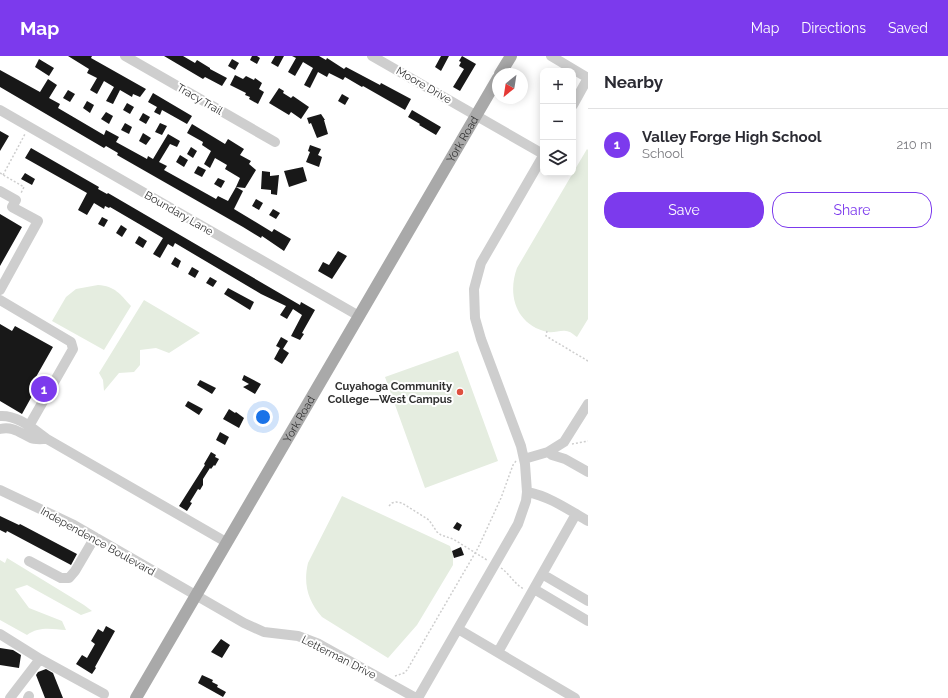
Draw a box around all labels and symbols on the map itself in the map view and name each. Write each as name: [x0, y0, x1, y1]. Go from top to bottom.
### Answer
street label: Moore Drive: [394, 64, 454, 107]
north arrow: [492, 68, 528, 104]
street label: Tracy Trail: [175, 81, 225, 118]
street label: York Road: [444, 114, 481, 165]
street label: Boundary Lane: [142, 188, 216, 239]
pin: 1: [31, 374, 57, 404]
place label: Cuyahoga Community College—West Campus: [328, 380, 453, 406]
marker: Cuyahoga Community College—West Campus: [455, 387, 465, 397]
street label: York Road: [281, 394, 318, 445]
your location: [253, 407, 273, 427]
street label: Independence Boulevard: [38, 504, 157, 578]
street label: Letterman Drive: [299, 633, 379, 682]

